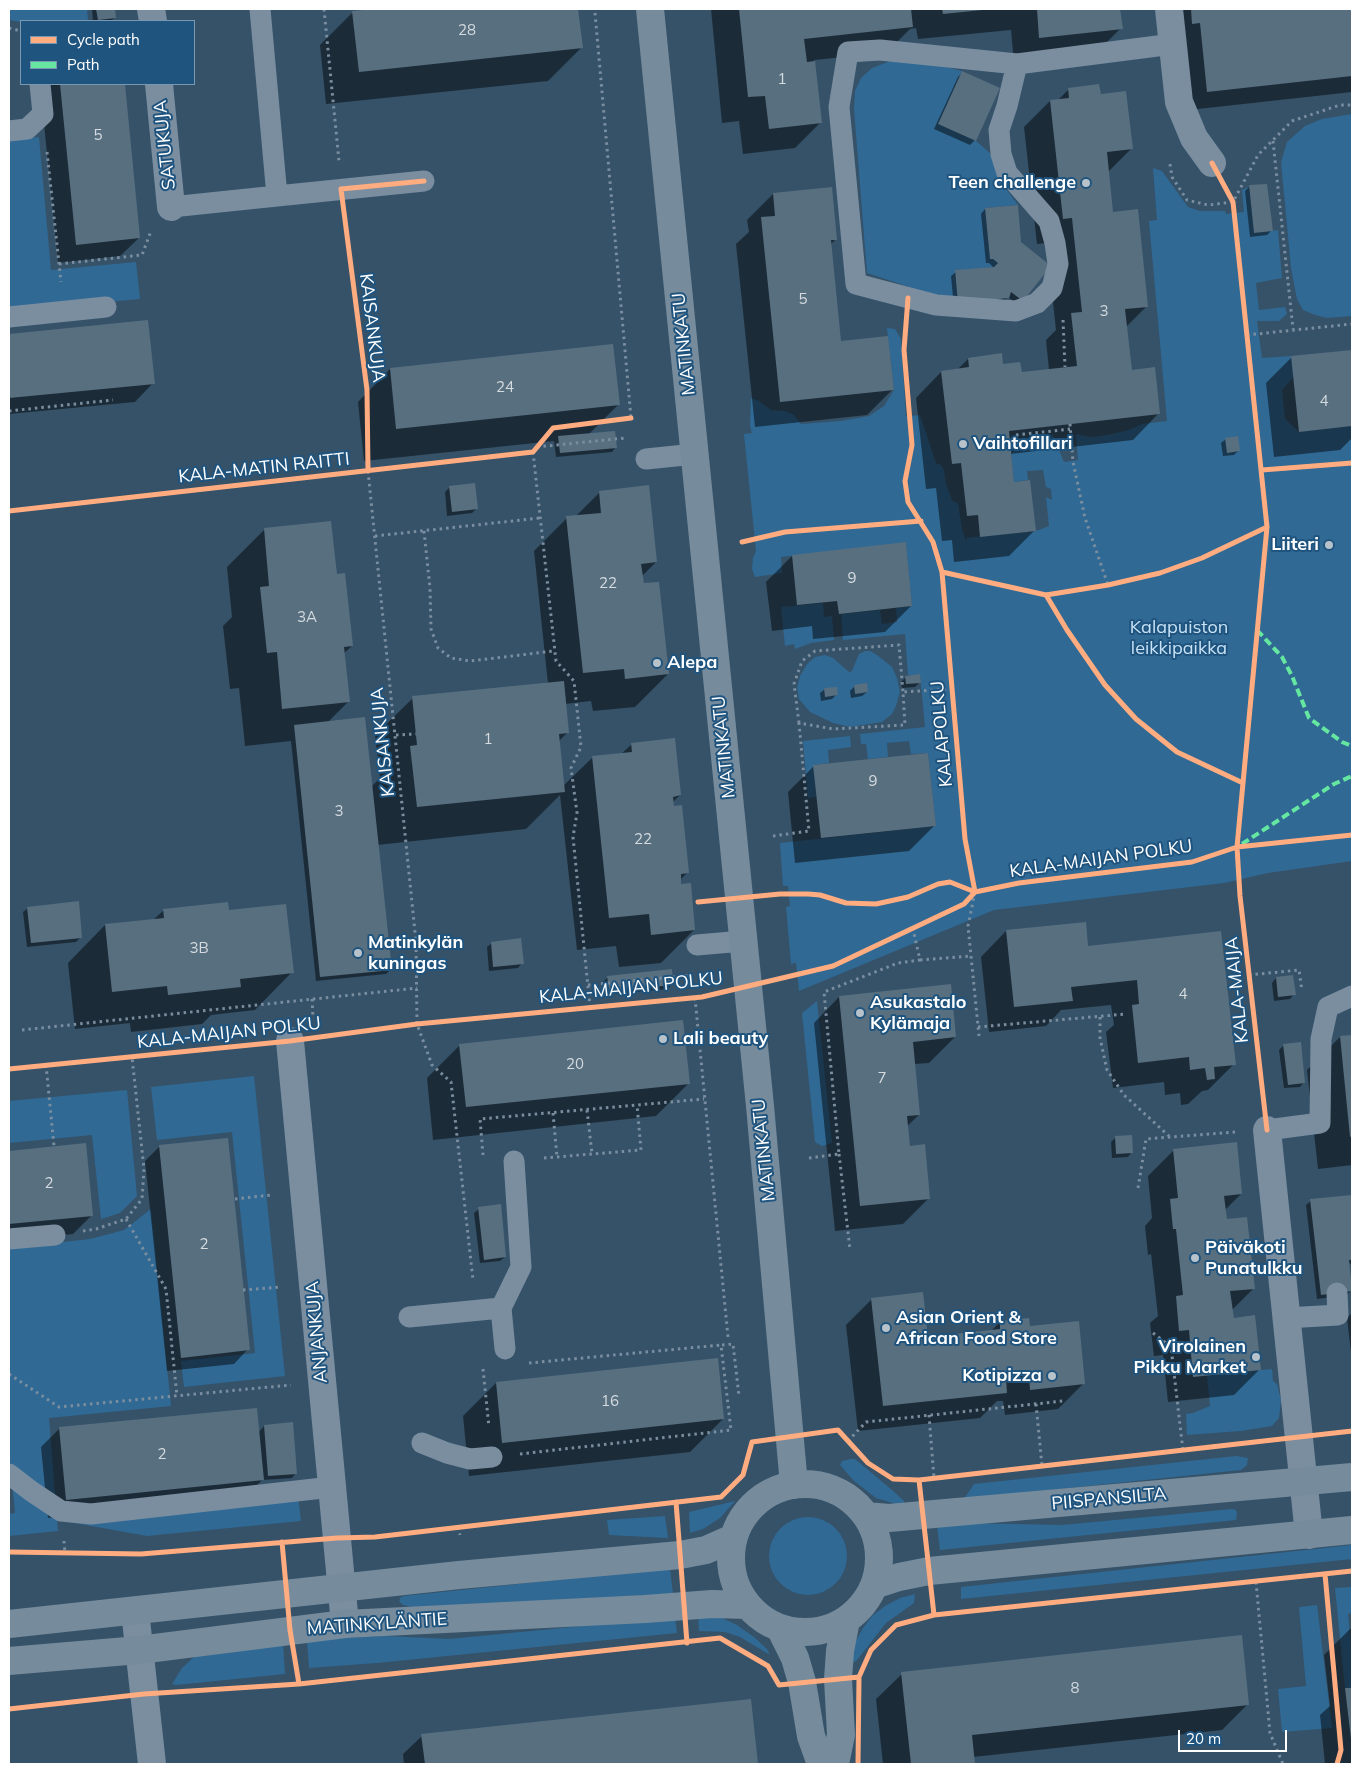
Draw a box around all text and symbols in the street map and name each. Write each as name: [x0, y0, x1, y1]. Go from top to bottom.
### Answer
legend: [20, 20, 195, 85]
house number: 28: [458, 21, 476, 39]
text: Cycle path: [67, 30, 140, 49]
text: Path: [67, 55, 99, 74]
house number: 1: [778, 70, 786, 88]
street label: SATUKUJA: [150, 99, 180, 191]
house number: 5: [94, 126, 102, 144]
place label: Teen challenge: [948, 172, 1076, 194]
marker: Teen challenge: [1080, 177, 1092, 189]
street label: KAISANKUJA: [355, 272, 389, 384]
house number: 5: [799, 290, 807, 308]
street label: MATINKATU: [668, 292, 700, 396]
house number: 3: [1100, 302, 1108, 320]
house number: 24: [496, 378, 514, 396]
house number: 4: [1320, 392, 1328, 410]
place label: Vaihtofillari: [973, 433, 1073, 455]
marker: Vaihtofillari: [957, 438, 969, 450]
street label: KALA-MATIN RAITTI: [177, 448, 351, 488]
place label: Liiteri: [1271, 534, 1319, 556]
marker: Liiteri: [1323, 539, 1335, 551]
house number: 9: [848, 569, 856, 587]
house number: 22: [599, 574, 617, 592]
house number: 3A: [297, 608, 317, 626]
park label: Kalapuiston leikkipaikka: [1130, 617, 1228, 660]
place label: Alepa: [667, 652, 717, 674]
marker: Alepa: [651, 657, 663, 669]
street label: KALAPOLKU: [927, 680, 957, 788]
street label: KAISANKUJA: [367, 686, 399, 798]
street label: MATINKATU: [708, 695, 740, 799]
house number: 1: [484, 730, 492, 748]
house number: 9: [869, 772, 877, 790]
house number: 3: [335, 802, 343, 820]
house number: 22: [634, 830, 652, 848]
street label: KALA-MAIJAN POLKU: [1008, 835, 1194, 883]
place label: Matinkylän kuningas: [368, 932, 463, 974]
street label: KALA-MAIJA: [1221, 936, 1253, 1044]
house number: 3B: [189, 939, 209, 957]
marker: Matinkylän kuningas: [352, 947, 364, 959]
street label: KALA-MAIJAN POLKU: [538, 968, 724, 1008]
house number: 4: [1179, 985, 1187, 1003]
place label: Asukastalo Kylämaja: [870, 992, 966, 1034]
marker: Asukastalo Kylämaja: [854, 1007, 866, 1019]
street label: KALA-MAIJAN POLKU: [136, 1013, 322, 1053]
place label: Lali beauty: [673, 1028, 768, 1050]
marker: Lali beauty: [657, 1033, 669, 1045]
house number: 20: [566, 1055, 584, 1073]
house number: 7: [878, 1069, 886, 1087]
street label: MATINKATU: [748, 1098, 780, 1202]
house number: 2: [45, 1174, 53, 1192]
house number: 2: [200, 1235, 208, 1253]
place label: Päiväkoti Punatulkku: [1205, 1237, 1302, 1280]
marker: Päiväkoti Punatulkku: [1189, 1252, 1201, 1264]
street label: ANJANKUJA: [302, 1280, 332, 1384]
place label: Asian Orient & African Food Store: [896, 1307, 1057, 1350]
marker: Asian Orient & African Food Store: [880, 1322, 892, 1334]
place label: Virolainen Pikku Market: [1133, 1336, 1246, 1378]
marker: Virolainen Pikku Market: [1250, 1351, 1262, 1363]
place label: Kotipizza: [962, 1365, 1042, 1387]
marker: Kotipizza: [1046, 1370, 1058, 1382]
house number: 16: [601, 1392, 619, 1410]
house number: 2: [158, 1445, 166, 1463]
street label: PIISPANSILTA: [1051, 1483, 1167, 1515]
street label: MATINKYLÄNTIE: [306, 1608, 448, 1640]
house number: 8: [1071, 1679, 1079, 1697]
scale bar: [1181, 1720, 1290, 1752]
text: 20 m: [1186, 1729, 1221, 1748]

